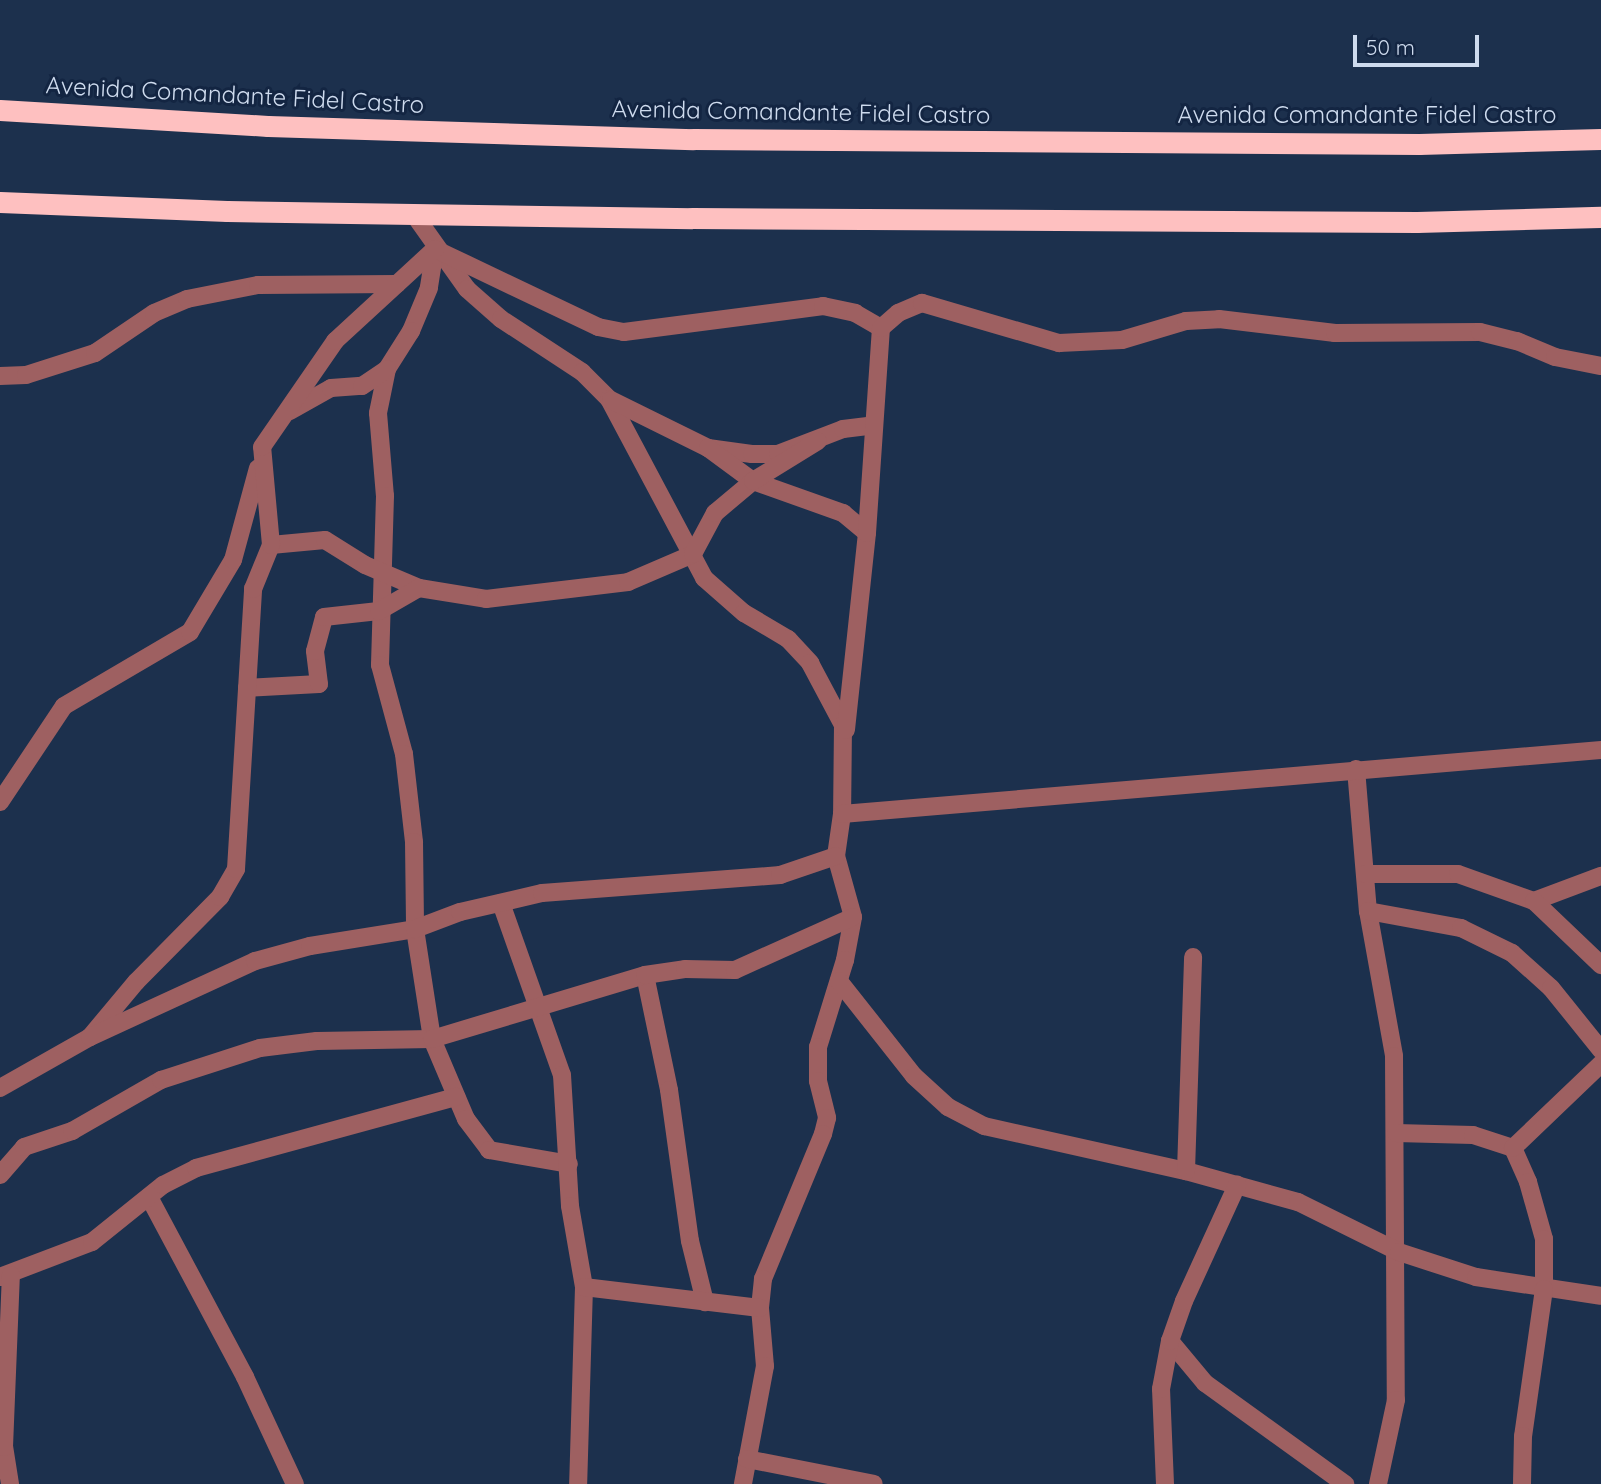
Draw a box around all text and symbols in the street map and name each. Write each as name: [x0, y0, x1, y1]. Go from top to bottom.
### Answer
scale bar: [1356, 21, 1482, 65]
text: 50 m: [1366, 34, 1415, 60]
street label: Avenida Comandante Fidel Castro: [45, 71, 425, 119]
street label: Avenida Comandante Fidel Castro: [611, 94, 991, 130]
street label: Avenida Comandante Fidel Castro: [1178, 101, 1556, 129]

